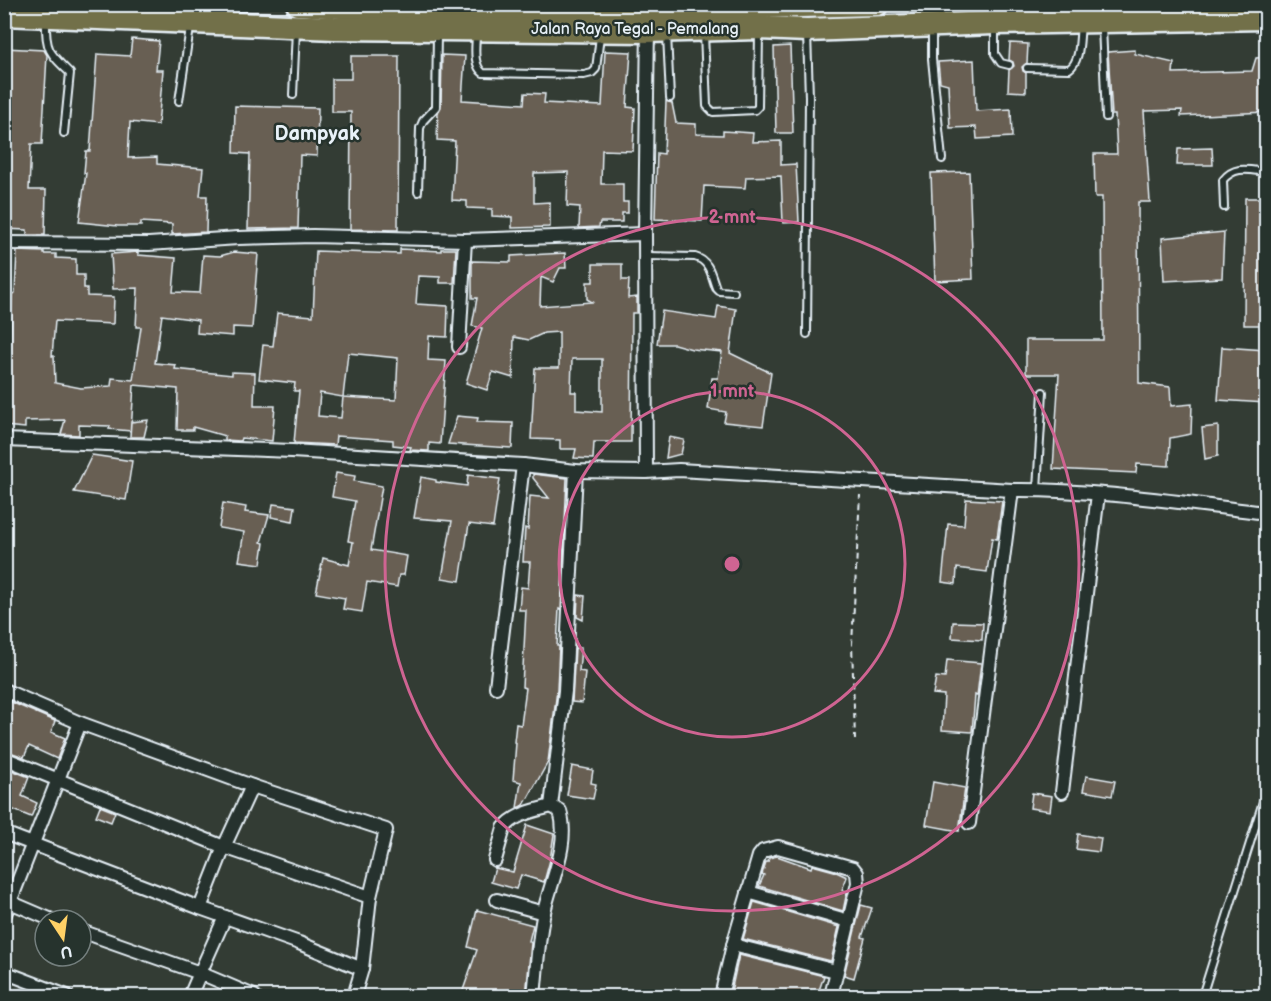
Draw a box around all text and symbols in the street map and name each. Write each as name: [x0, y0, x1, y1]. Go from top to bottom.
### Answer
street label: Jalan Raya Tegal - Pemalang: [531, 20, 739, 39]
district label: Dampyak: [275, 122, 360, 146]
text: 2 mnt: [708, 207, 756, 228]
text: 1 mnt: [710, 381, 754, 402]
centre of rings: [722, 554, 742, 574]
north arrow: [33, 908, 93, 968]
text: U: [58, 941, 74, 962]

